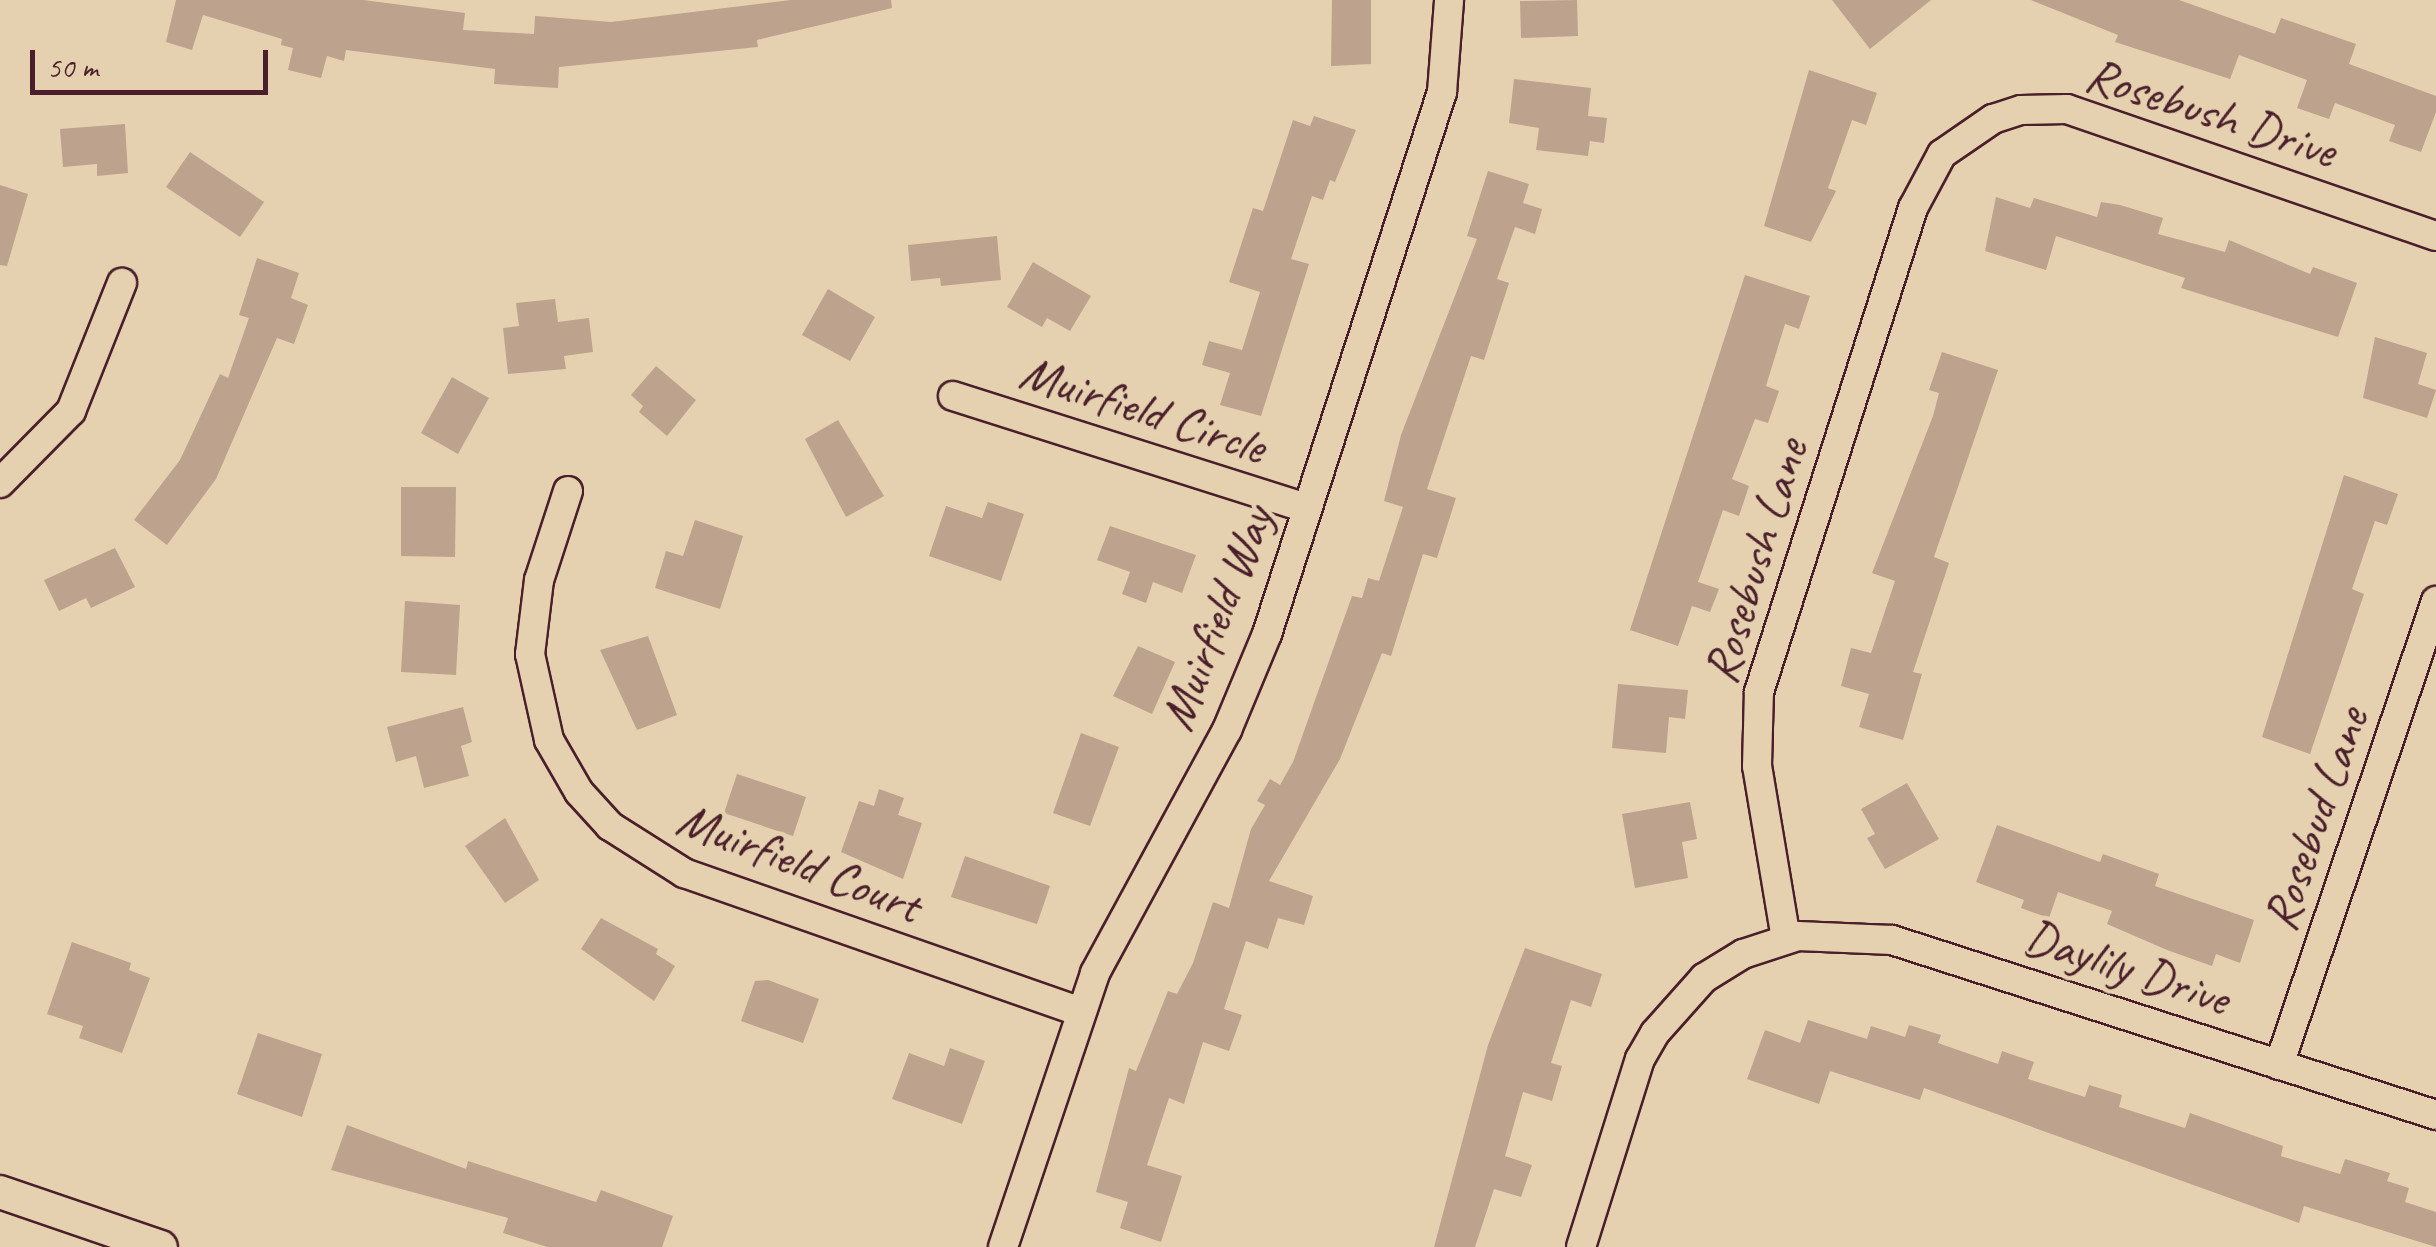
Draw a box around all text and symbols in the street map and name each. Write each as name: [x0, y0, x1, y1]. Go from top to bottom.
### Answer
scale bar: [35, 30, 272, 92]
street label: Rosebush Drive: [2078, 43, 2344, 181]
text: 50 m: [47, 48, 98, 86]
street label: Muirfield Circle: [1013, 341, 1273, 477]
street label: Rosebush Lane: [1690, 432, 1820, 690]
street label: Muirfield Way: [1146, 498, 1286, 738]
street label: Rosebud Lane: [2249, 700, 2381, 938]
street label: Muirfield Court: [669, 788, 929, 936]
street label: Daylily Drive: [2017, 906, 2237, 1028]

